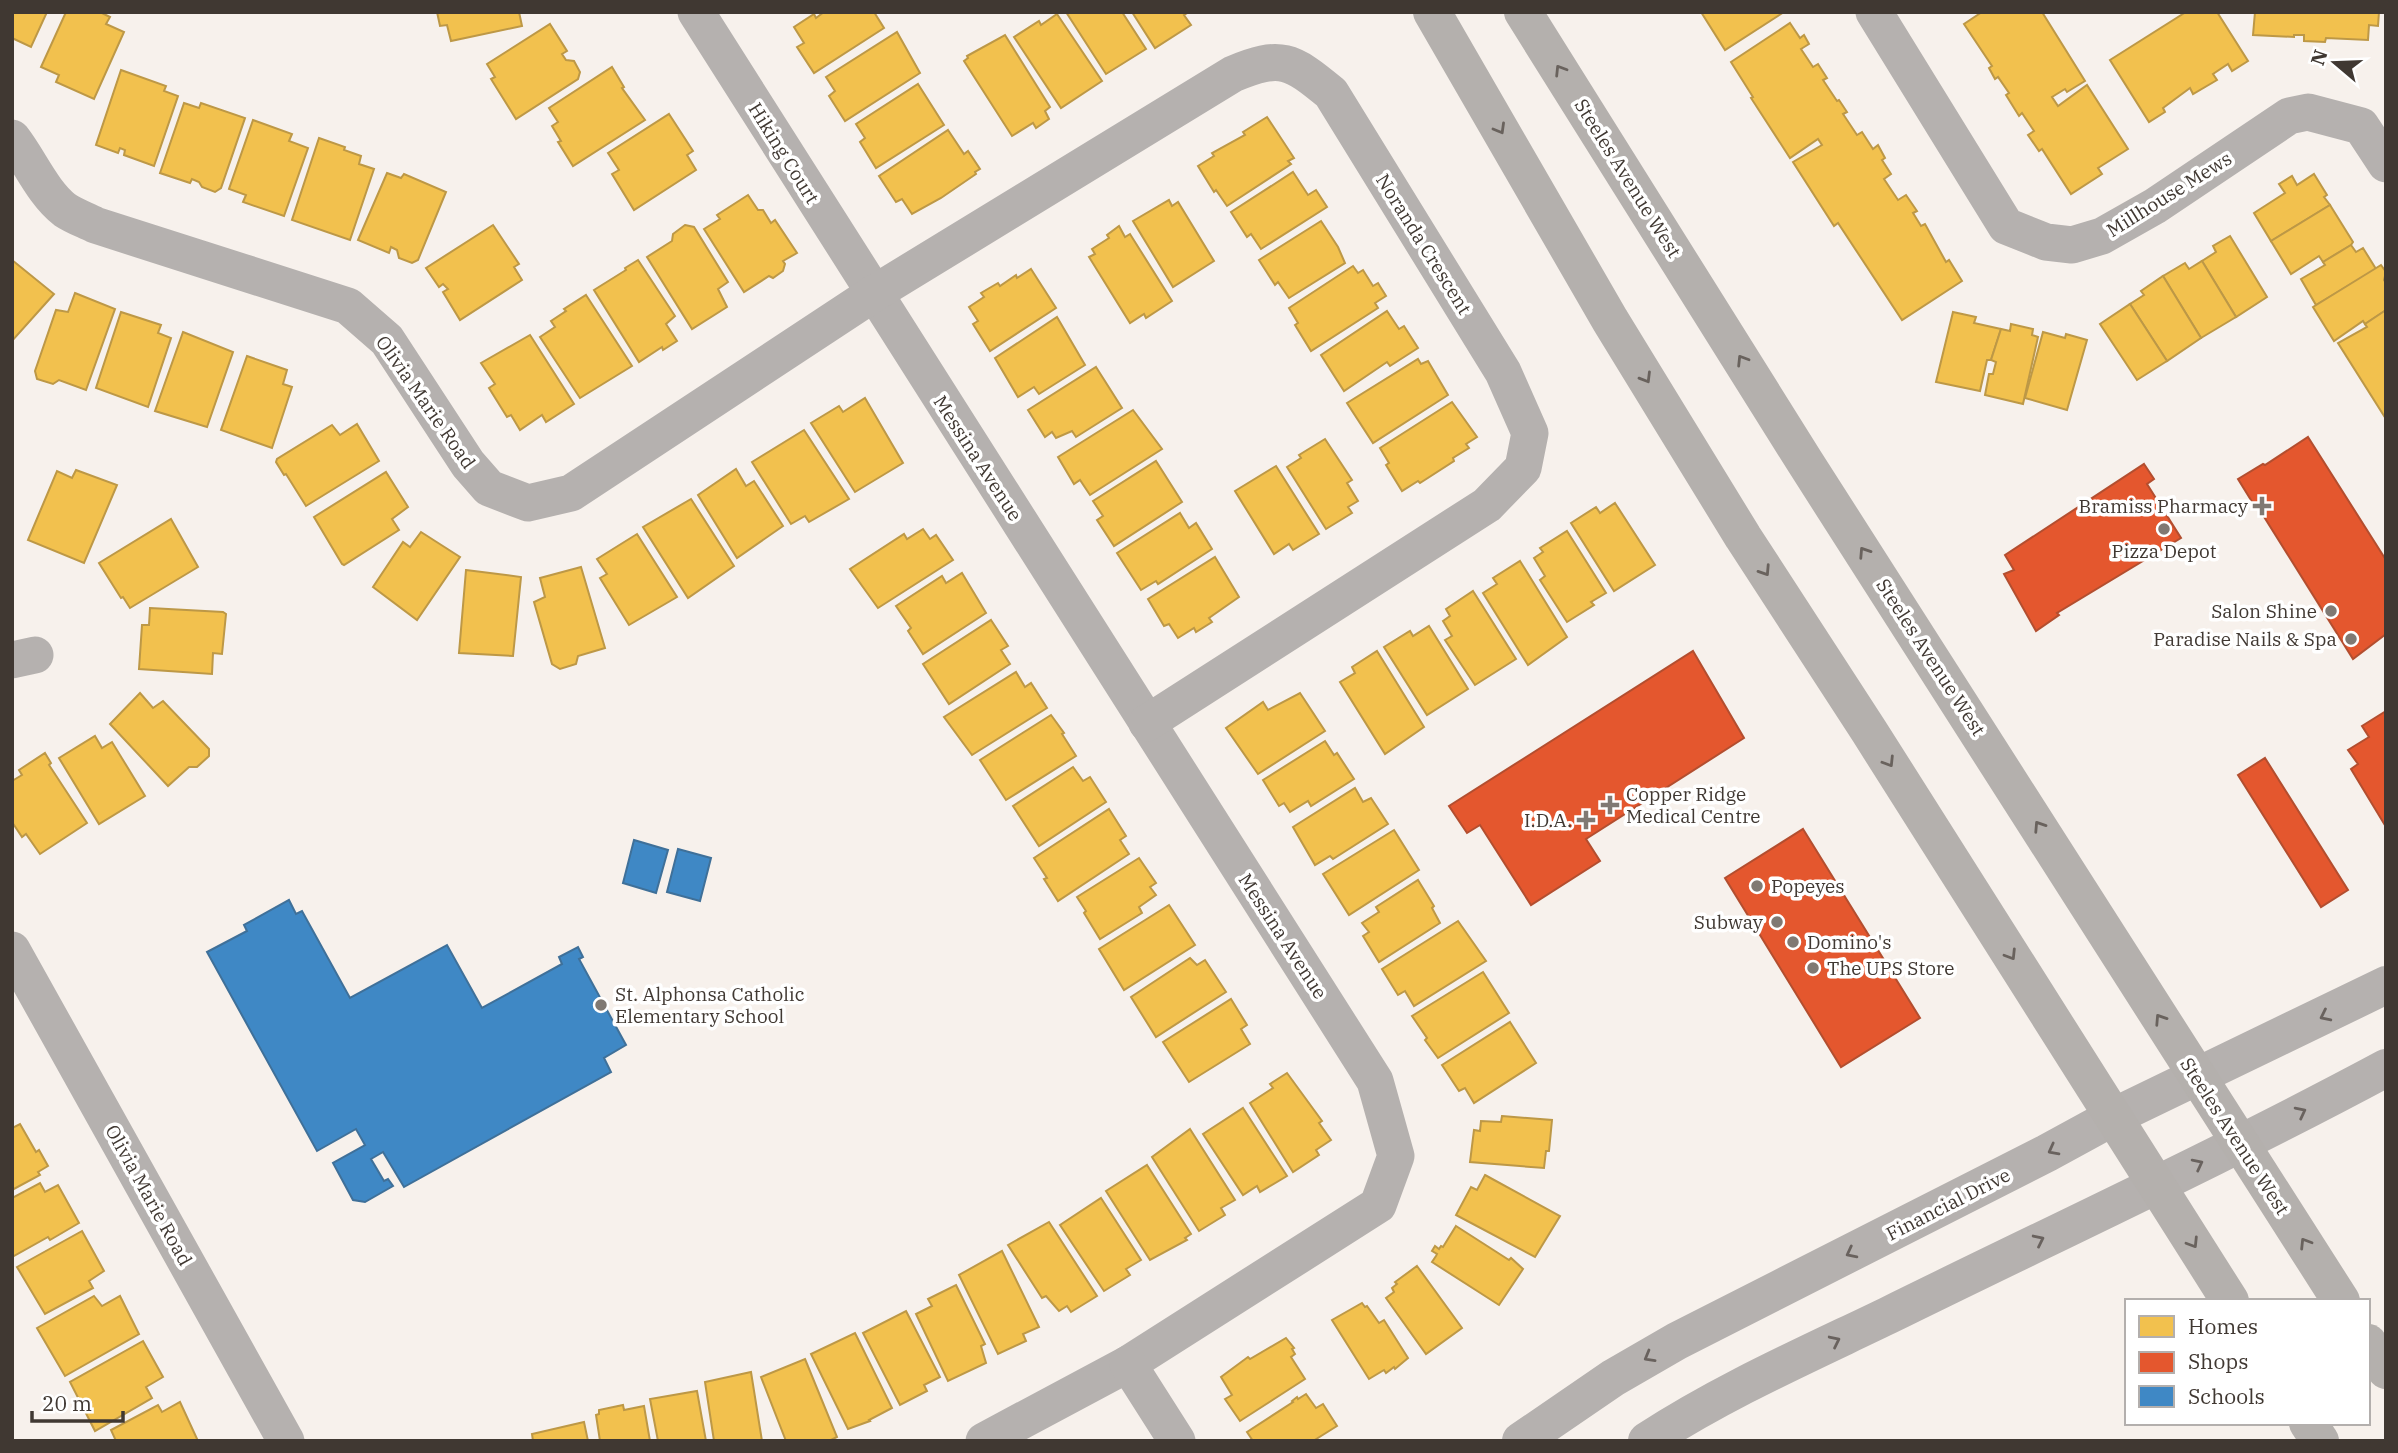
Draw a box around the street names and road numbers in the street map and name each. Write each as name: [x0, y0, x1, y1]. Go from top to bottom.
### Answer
street label: Steeles Avenue West: [1569, 94, 1687, 262]
street label: Hiking Court: [743, 98, 825, 208]
street label: Millhouse Mews: [2102, 146, 2236, 242]
street label: Noranda Crescent: [1371, 169, 1477, 319]
street label: Olivia Marie Road: [371, 331, 481, 473]
street label: Messina Avenue: [928, 391, 1028, 525]
street label: Steeles Avenue West: [1871, 574, 1991, 740]
street label: Messina Avenue: [1233, 869, 1333, 1003]
street label: Steeles Avenue West: [2175, 1053, 2295, 1219]
street label: Olivia Marie Road: [100, 1120, 198, 1270]
street label: Financial Drive: [1882, 1162, 2014, 1246]

